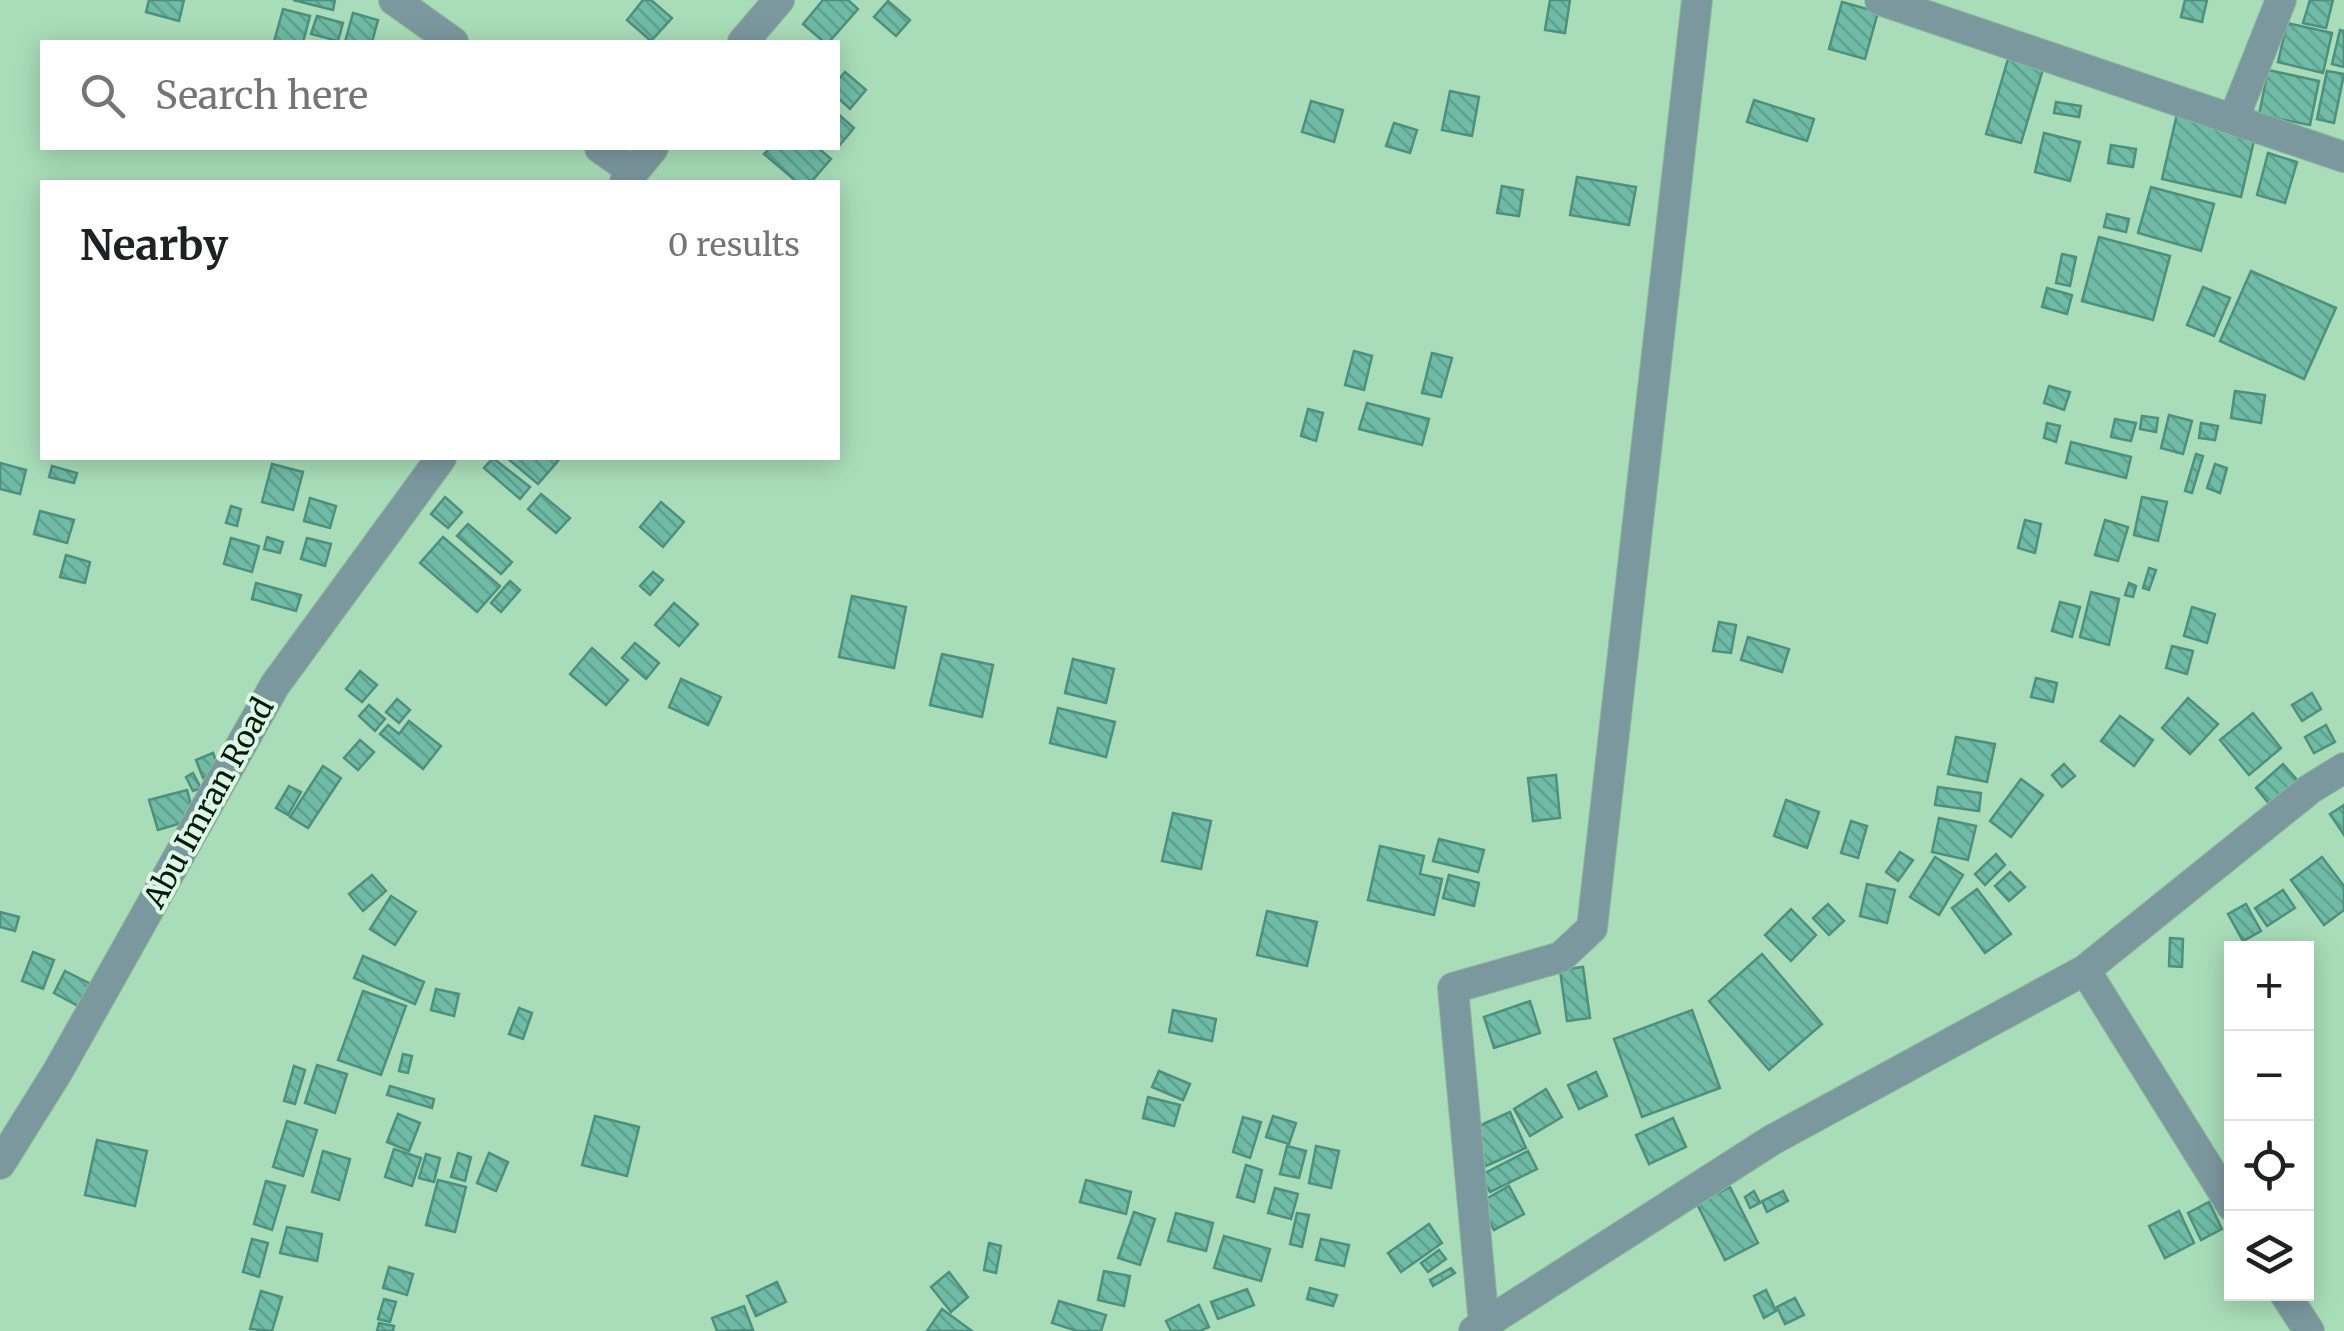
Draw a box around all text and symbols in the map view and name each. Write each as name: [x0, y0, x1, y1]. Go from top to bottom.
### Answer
search box: [40, 40, 840, 150]
icon: search: [75, 68, 130, 123]
text: Search here: [155, 72, 368, 119]
text: Nearby: [80, 219, 228, 271]
text: 0 results: [668, 225, 800, 265]
street label: Abu Imran Road: [134, 691, 282, 915]
map controls: [2224, 941, 2314, 1301]
button: +: [2224, 941, 2314, 1031]
button: −: [2224, 1031, 2314, 1121]
button: locate: [2224, 1121, 2314, 1211]
button: layers: [2224, 1211, 2314, 1301]

